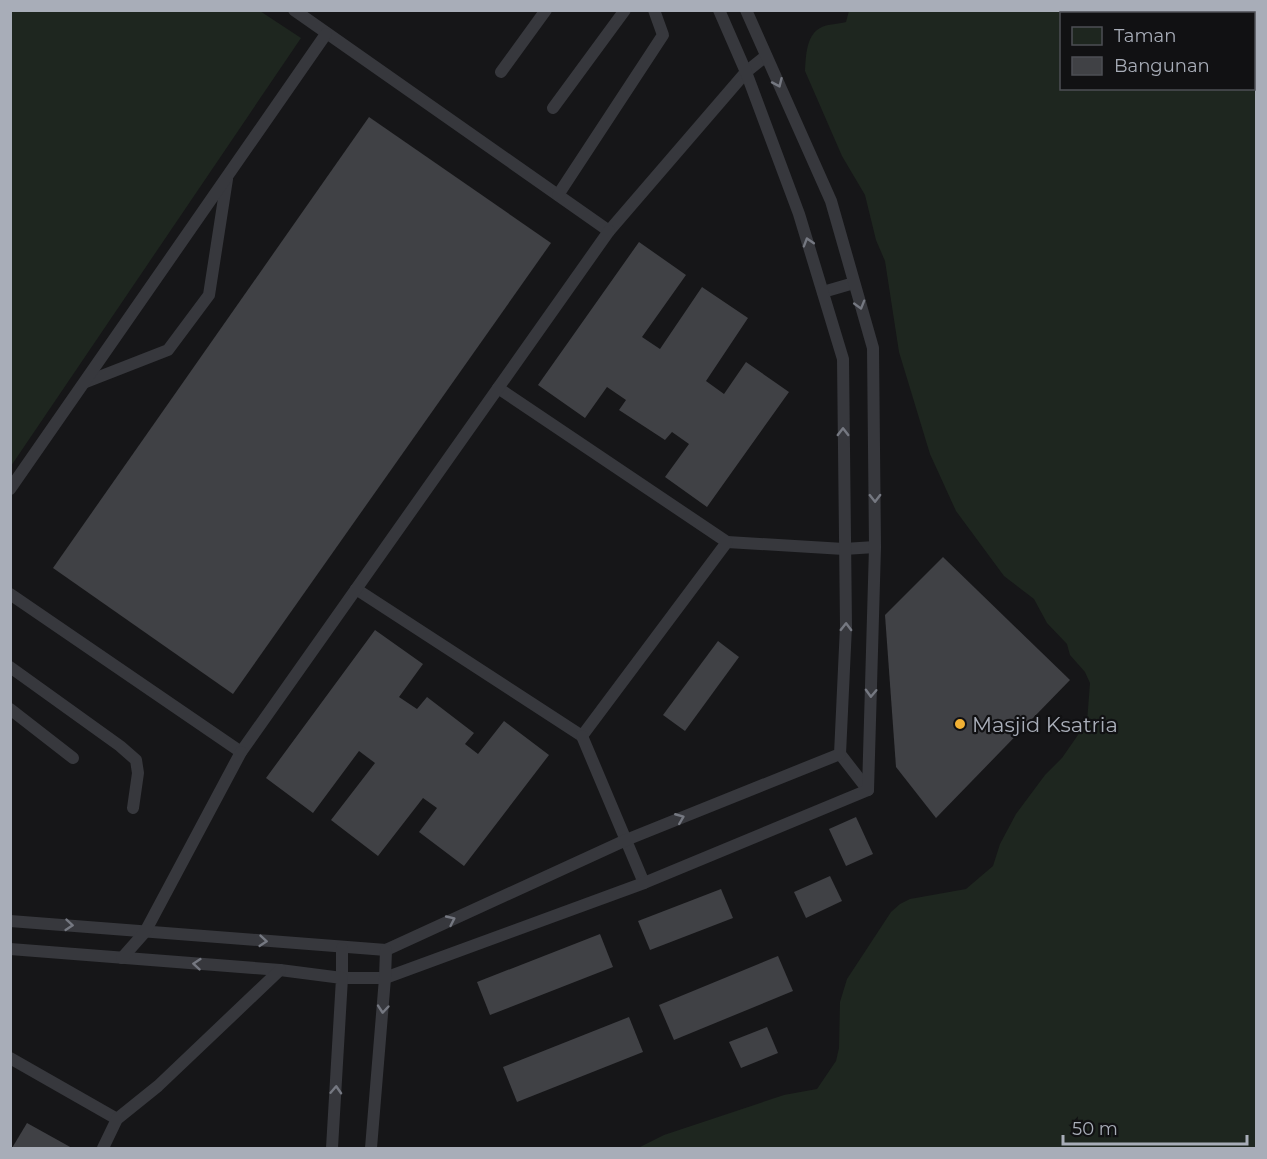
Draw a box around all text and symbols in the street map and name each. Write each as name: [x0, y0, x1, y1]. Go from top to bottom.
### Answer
legend: [1060, 12, 1255, 90]
text: Taman: [1114, 25, 1176, 47]
text: Bangunan: [1114, 55, 1210, 77]
one-way arrow: [771, 77, 783, 88]
one-way arrow: [803, 237, 815, 248]
one-way arrow: [853, 299, 865, 310]
one-way arrow: [837, 427, 849, 436]
one-way arrow: [868, 494, 881, 503]
one-way arrow: [840, 622, 852, 631]
one-way arrow: [865, 689, 877, 698]
place label: Masjid Ksatria: [972, 712, 1118, 737]
marker: Masjid Ksatria: [953, 717, 967, 731]
one-way arrow: [674, 813, 685, 825]
one-way arrow: [445, 916, 456, 928]
one-way arrow: [64, 918, 73, 931]
one-way arrow: [259, 934, 268, 947]
one-way arrow: [192, 957, 201, 970]
one-way arrow: [377, 1004, 390, 1013]
one-way arrow: [329, 1086, 342, 1095]
scale bar: [1063, 1108, 1248, 1146]
text: 50 m: [1072, 1118, 1118, 1140]

